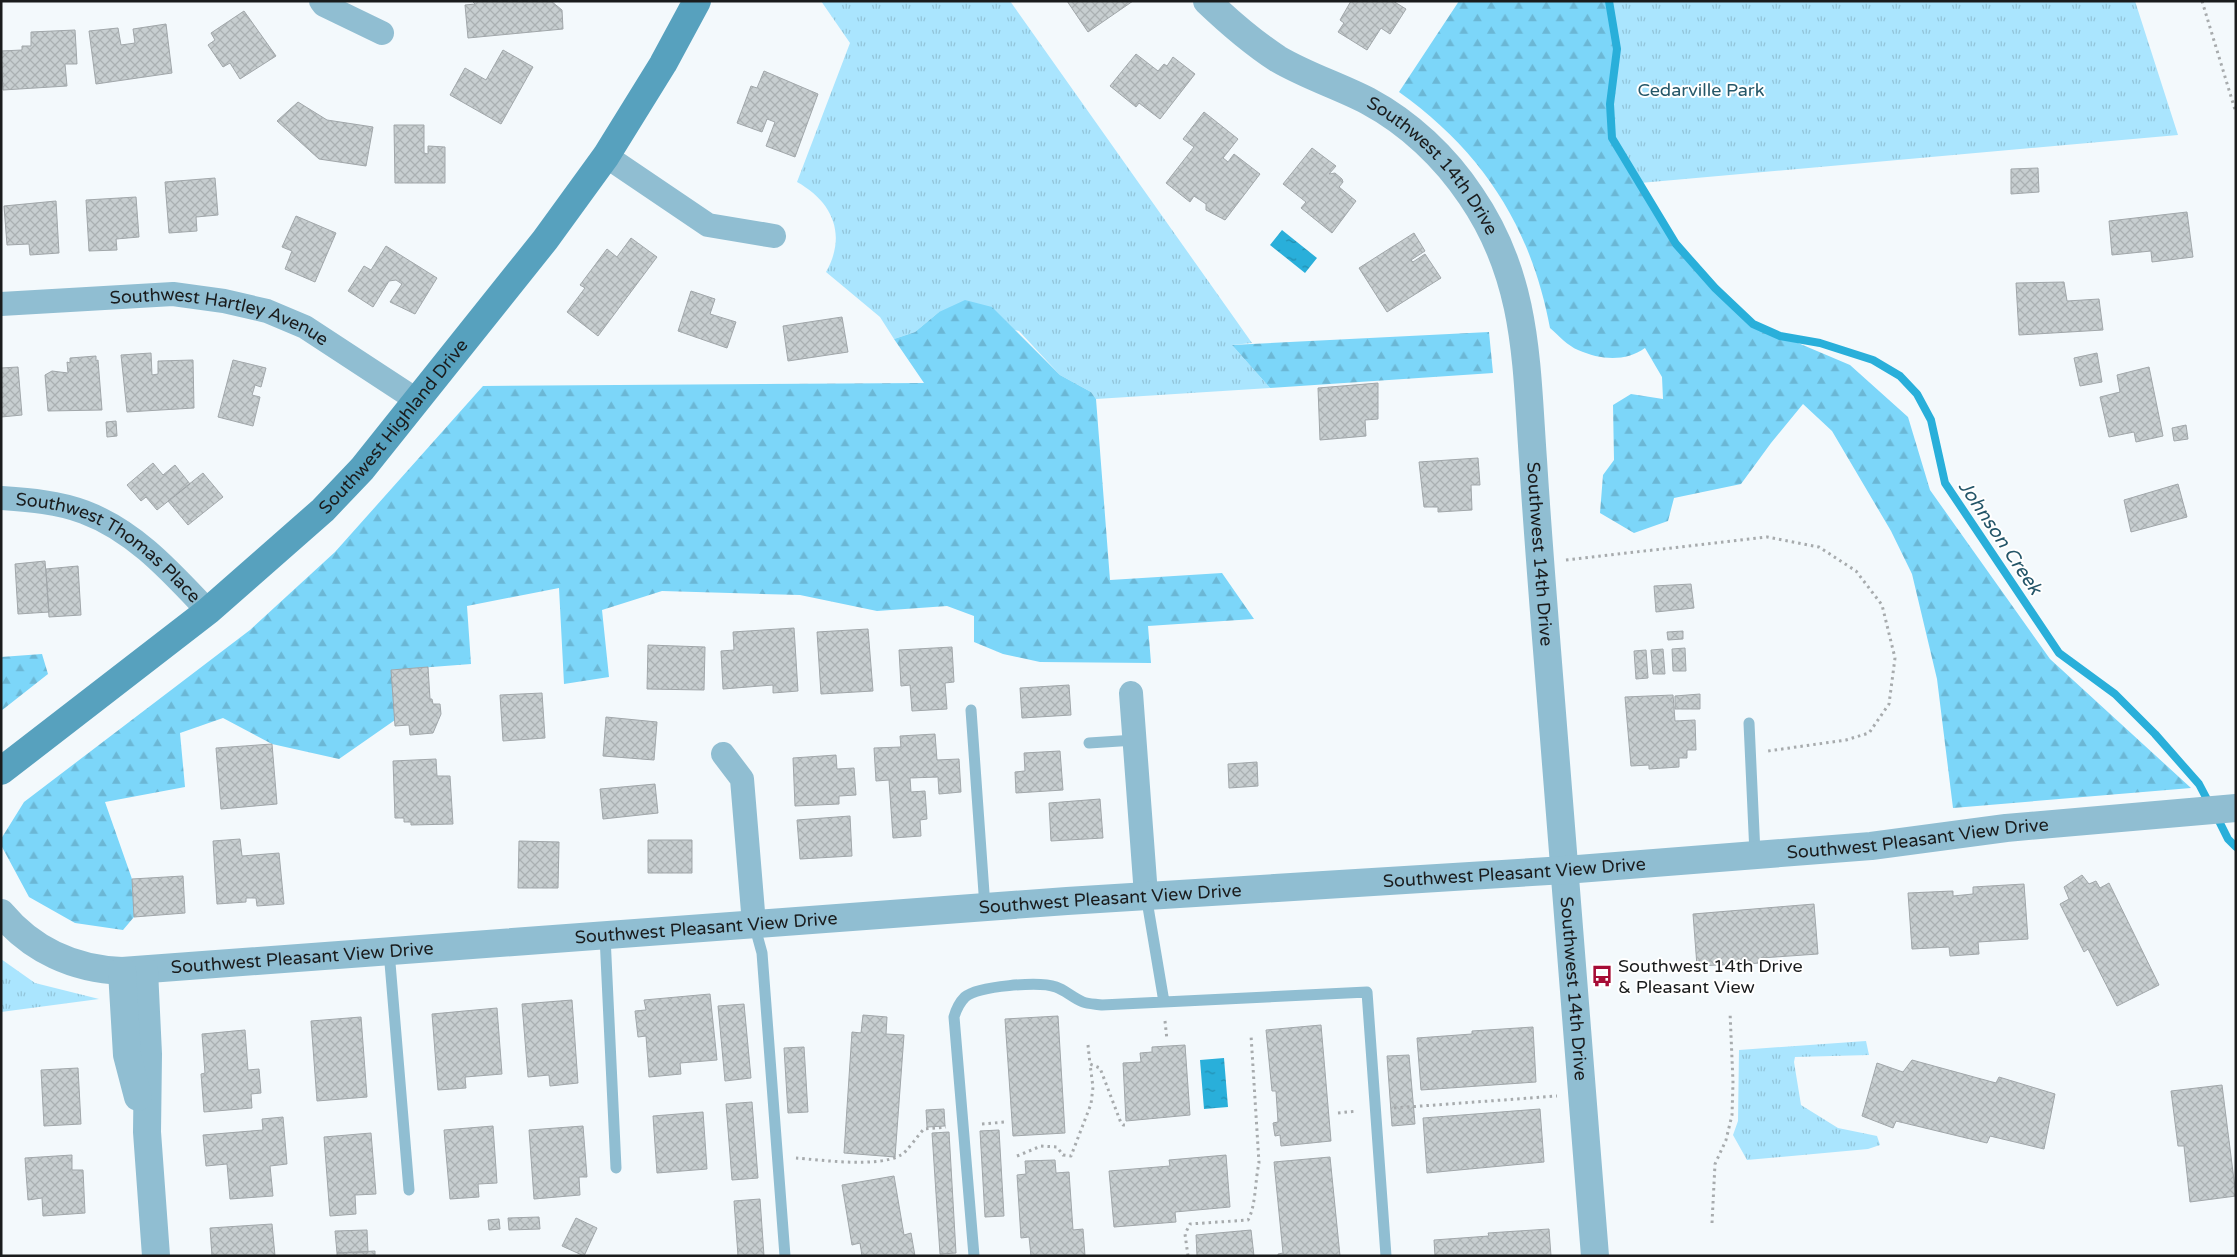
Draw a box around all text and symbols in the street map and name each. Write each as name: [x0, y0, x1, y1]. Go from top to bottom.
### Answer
park label: Cedarville Park: [1637, 79, 1765, 101]
street label: Southwest 14th Drive: [1363, 92, 1503, 239]
street label: Southwest Hartley Avenue: [109, 283, 333, 350]
street label: Southwest Highland Drive: [314, 334, 473, 519]
street label: Southwest 14th Drive: [1522, 461, 1558, 647]
water label: Johnson Creek: [1954, 476, 2047, 600]
street label: Southwest Thomas Place: [15, 488, 205, 607]
street label: Southwest Pleasant View Drive: [1786, 813, 2050, 864]
street label: Southwest Pleasant View Drive: [1382, 853, 1646, 892]
street label: Southwest Pleasant View Drive: [978, 879, 1242, 919]
street label: Southwest 14th Drive: [1556, 896, 1592, 1082]
street label: Southwest Pleasant View Drive: [574, 907, 838, 948]
street label: Southwest Pleasant View Drive: [170, 937, 434, 978]
place label: Southwest 14th Drive & Pleasant View: [1618, 955, 1803, 998]
bus stop icon: Southwest 14th Drive & Pleasant View: [1589, 963, 1615, 989]

